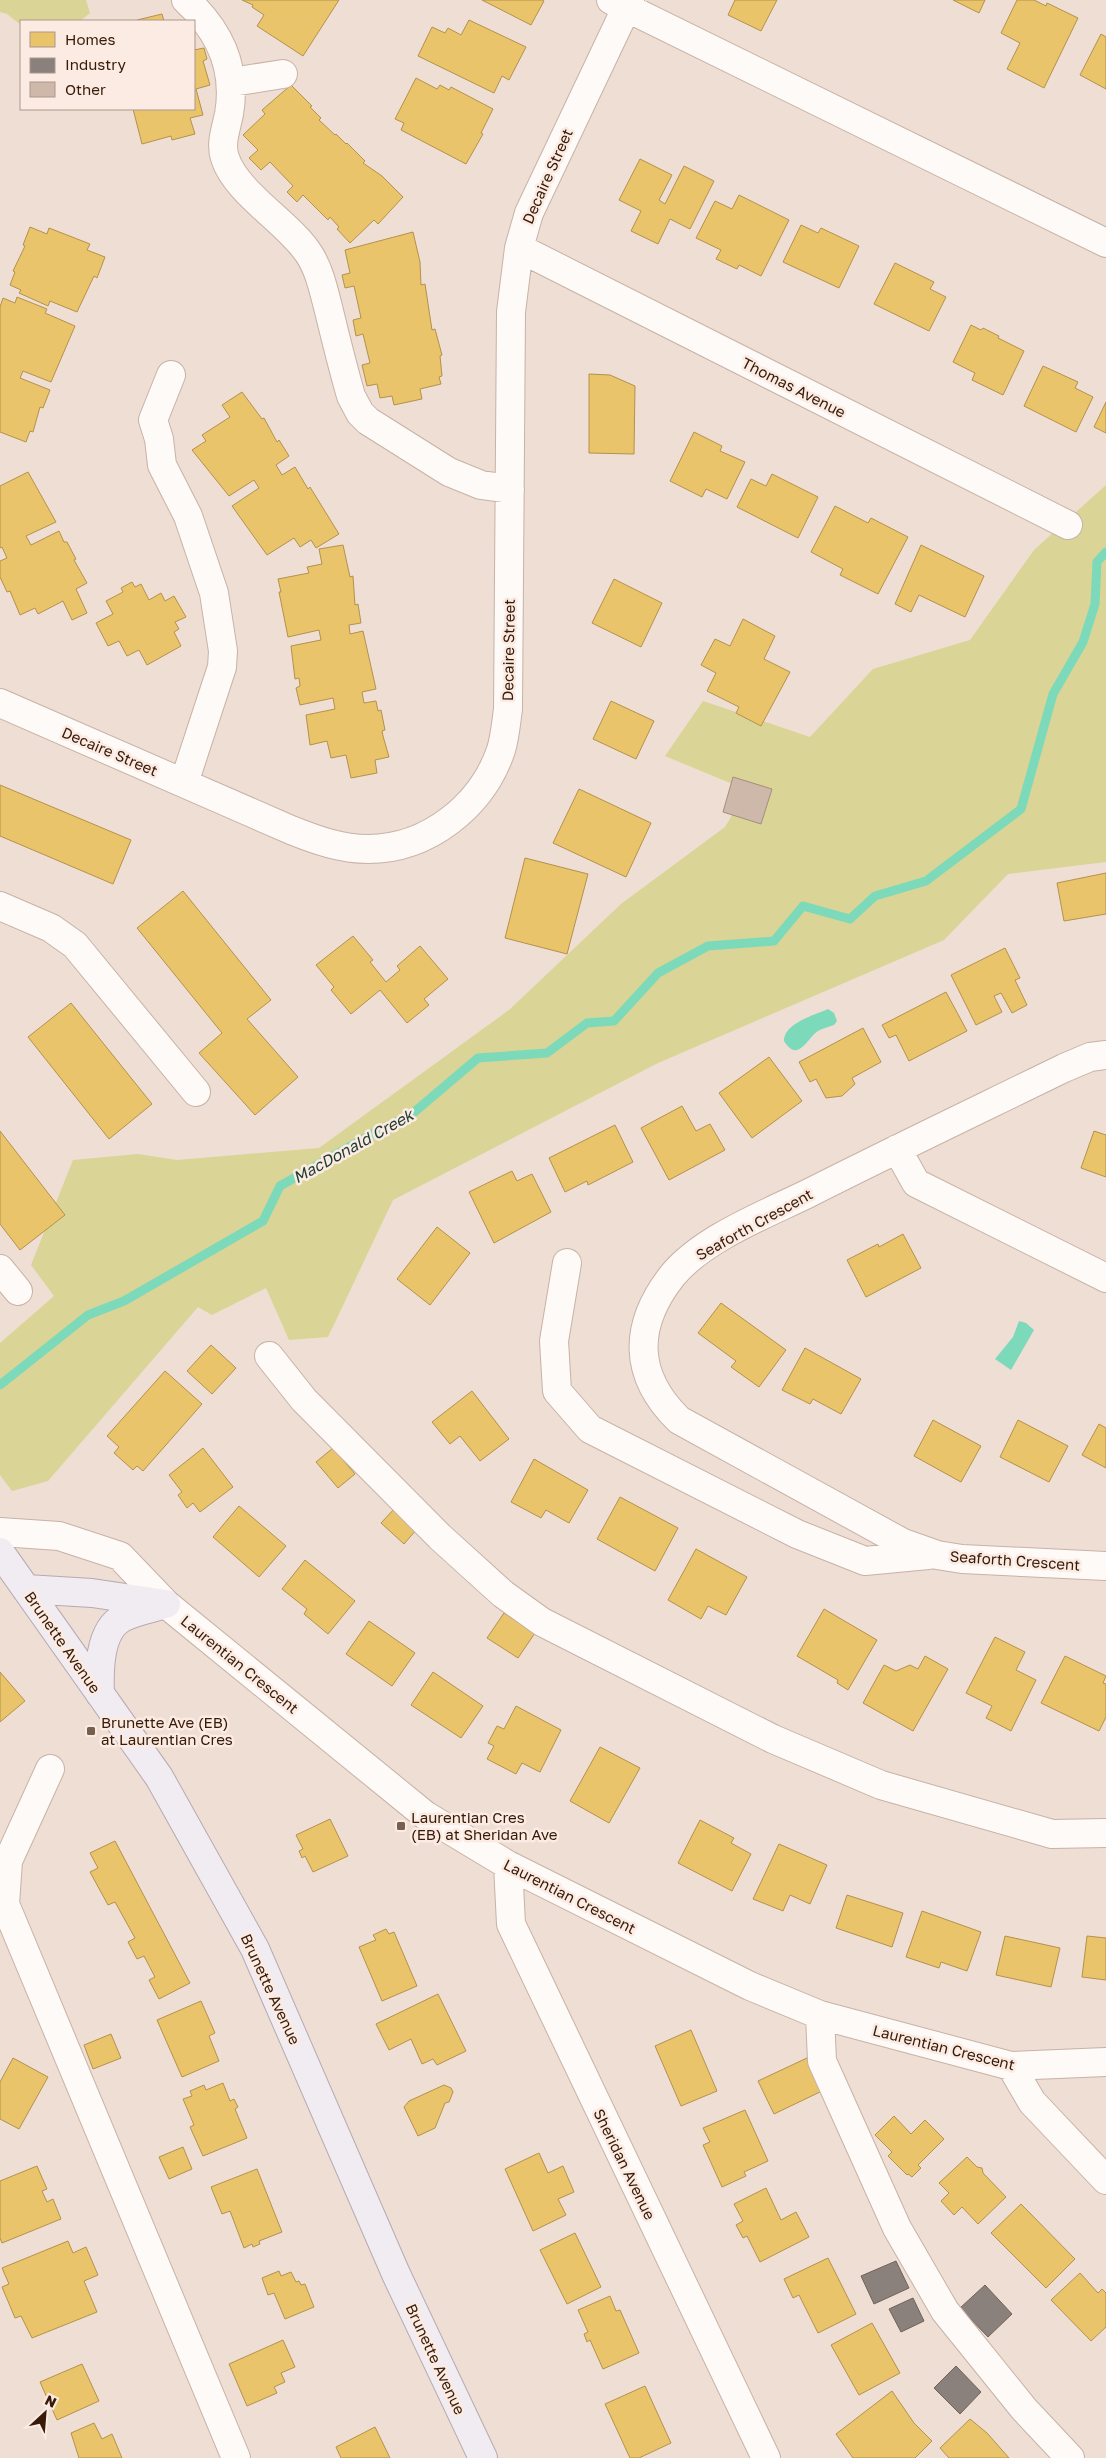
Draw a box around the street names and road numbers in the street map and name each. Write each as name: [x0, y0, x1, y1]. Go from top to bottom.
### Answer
street label: Decaire Street: [518, 126, 576, 226]
street label: Thomas Avenue: [739, 353, 849, 421]
street label: Decaire Street: [498, 599, 518, 701]
street label: Decaire Street: [59, 723, 161, 779]
street label: Seaforth Crescent: [692, 1184, 816, 1264]
street label: Seaforth Crescent: [949, 1546, 1081, 1574]
street label: Brunette Avenue: [21, 1588, 105, 1697]
street label: Laurentian Crescent: [178, 1611, 302, 1717]
street label: Laurentian Crescent: [501, 1855, 639, 1937]
street label: Brunette Avenue: [237, 1931, 305, 2048]
street label: Laurentian Crescent: [871, 2021, 1017, 2073]
street label: Sheridan Avenue: [590, 2106, 660, 2223]
street label: Brunette Avenue: [402, 2301, 470, 2418]

